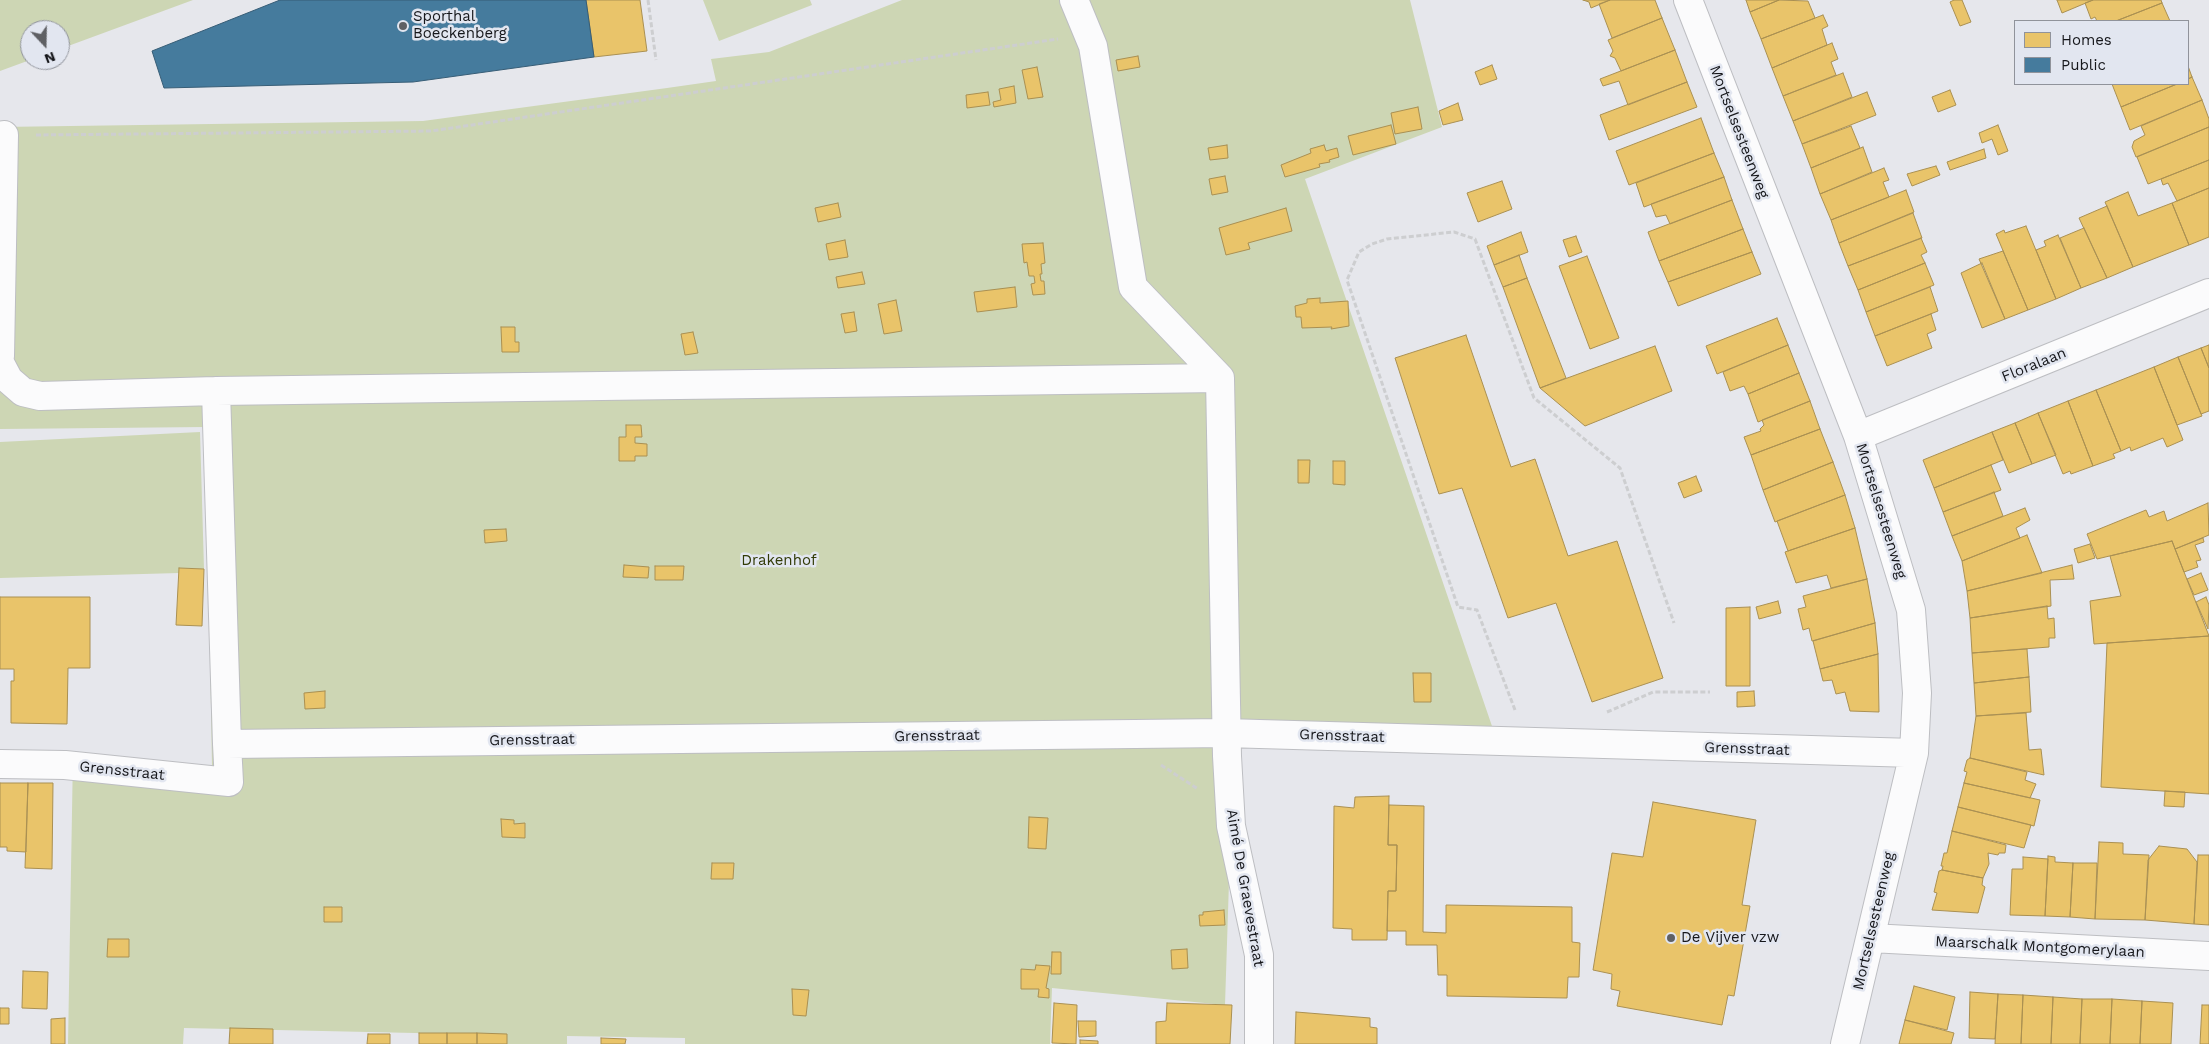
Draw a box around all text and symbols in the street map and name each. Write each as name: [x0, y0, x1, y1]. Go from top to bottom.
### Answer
place label: Sporthal Boeckenberg: [413, 8, 507, 43]
north arrow: [20, 20, 70, 70]
marker: Sporthal Boeckenberg: [397, 20, 409, 32]
legend: [2014, 20, 2189, 85]
text: Homes: [2061, 31, 2112, 49]
text: N: [42, 49, 58, 67]
text: Public: [2061, 56, 2106, 74]
street label: Mortselsesteenweg: [1705, 63, 1773, 201]
street label: Floralaan: [1999, 344, 2069, 386]
street label: Mortselsesteenweg: [1852, 441, 1910, 581]
park label: Drakenhof: [741, 552, 817, 570]
street label: Grensstraat: [894, 726, 980, 746]
street label: Grensstraat: [1299, 726, 1385, 746]
street label: Grensstraat: [489, 730, 575, 750]
street label: Grensstraat: [1704, 739, 1790, 759]
street label: Grensstraat: [78, 758, 166, 784]
street label: Aimé De Graevestraat: [1222, 808, 1268, 968]
street label: Mortselsesteenweg: [1849, 850, 1899, 992]
place label: De Vijver vzw: [1681, 929, 1779, 947]
marker: De Vijver vzw: [1665, 932, 1677, 944]
street label: Maarschalk Montgomerylaan: [1935, 933, 2145, 961]

